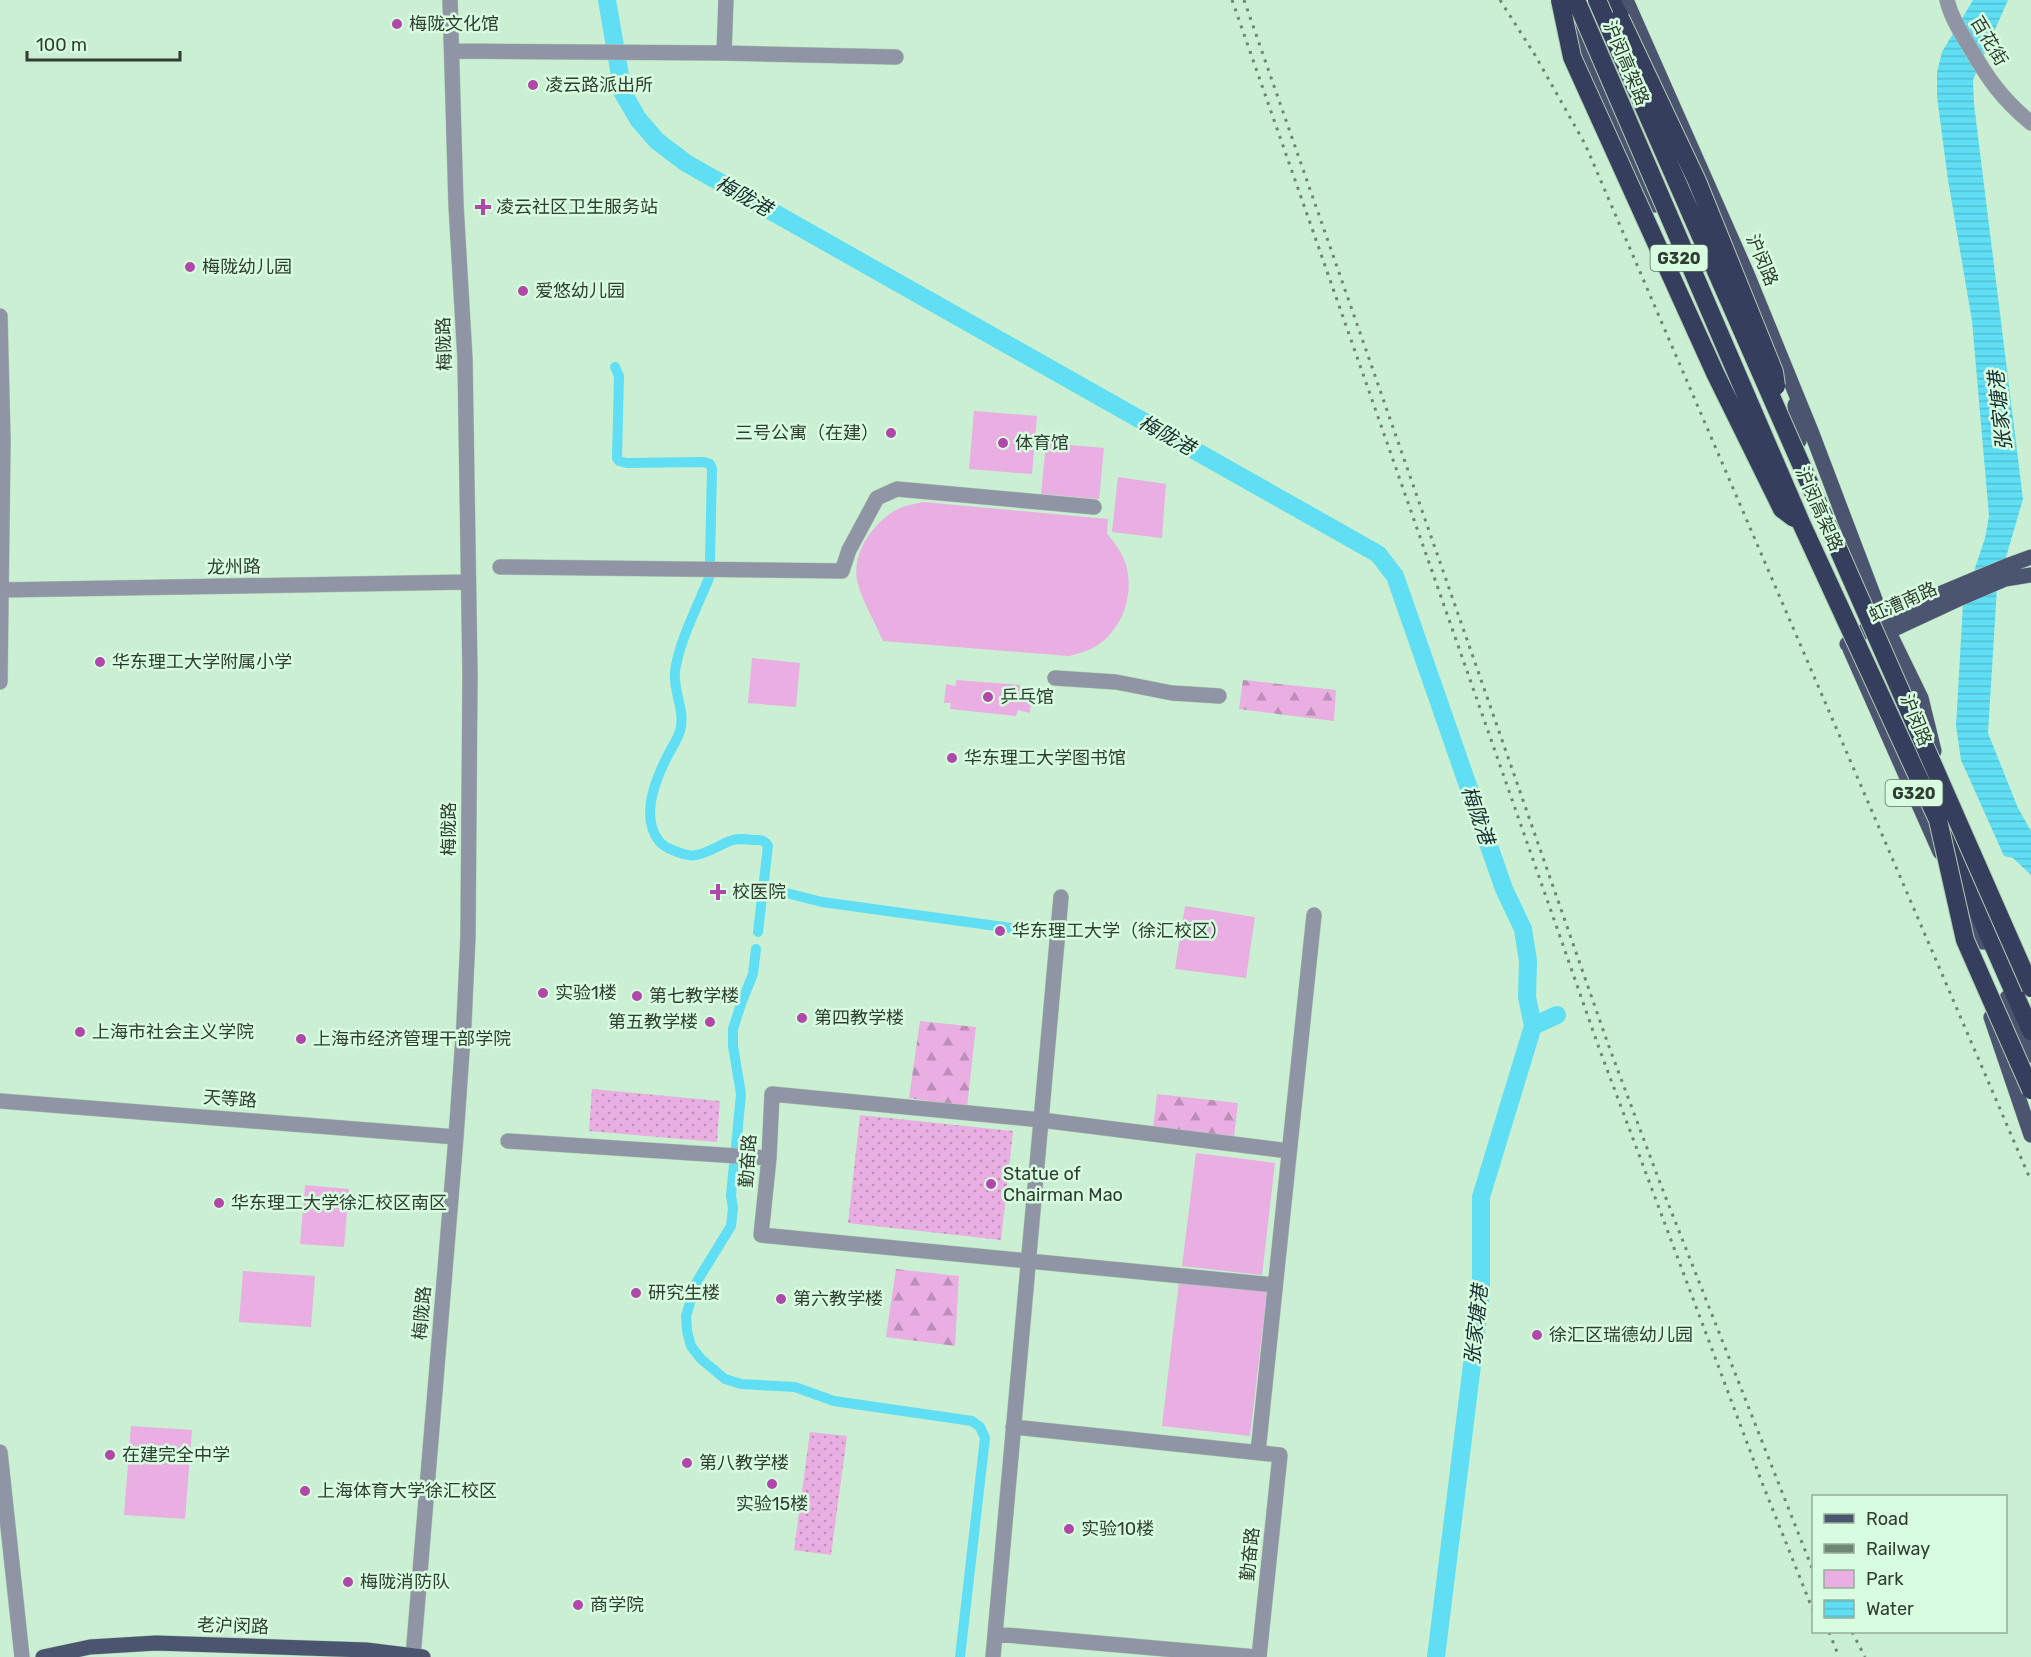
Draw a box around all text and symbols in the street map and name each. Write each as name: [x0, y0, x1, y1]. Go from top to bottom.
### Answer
street label: 百花街: [1966, 12, 2012, 70]
place label: 梅陇文化馆: [409, 13, 499, 35]
marker: 梅陇文化馆: [390, 17, 404, 31]
street label: 沪闵高架路: [1598, 17, 1654, 109]
scale bar: [27, 24, 180, 62]
text: 100 m: [36, 34, 87, 56]
place label: 凌云路派出所: [545, 74, 653, 96]
marker: 凌云路派出所: [526, 78, 540, 92]
water label: 梅陇港: [712, 171, 779, 222]
place label: 凌云社区卫生服务站: [496, 196, 658, 218]
marker: 凌云社区卫生服务站: [474, 198, 492, 216]
street label: 沪闵路: [1741, 231, 1783, 289]
road number: G320: [1650, 245, 1708, 271]
place label: 梅陇幼儿园: [202, 256, 292, 278]
marker: 梅陇幼儿园: [183, 260, 197, 274]
place label: 爱悠幼儿园: [535, 280, 625, 302]
marker: 爱悠幼儿园: [516, 284, 530, 298]
street label: 梅陇路: [432, 317, 456, 371]
water label: 张家塘港: [1984, 367, 2016, 452]
water label: 梅陇港: [1135, 410, 1202, 461]
place label: 三号公寓（在建）: [735, 422, 879, 444]
marker: 三号公寓（在建）: [884, 426, 898, 440]
place label: 体育馆: [1015, 432, 1069, 454]
marker: 体育馆: [996, 436, 1010, 450]
street label: 沪闵高架路: [1791, 463, 1847, 555]
street label: 龙州路: [207, 556, 261, 578]
street label: 虹漕南路: [1866, 577, 1940, 627]
place label: 华东理工大学附属小学: [112, 651, 292, 673]
marker: 华东理工大学附属小学: [93, 655, 107, 669]
place label: 乒乓馆: [1000, 686, 1054, 708]
marker: 乒乓馆: [981, 690, 995, 704]
street label: 沪闵路: [1896, 691, 1936, 749]
place label: 华东理工大学图书馆: [964, 747, 1126, 769]
marker: 华东理工大学图书馆: [945, 751, 959, 765]
road number: G320: [1886, 780, 1942, 806]
water label: 梅陇港: [1457, 783, 1500, 850]
street label: 梅陇路: [438, 802, 460, 856]
place label: 校医院: [732, 881, 786, 903]
marker: 校医院: [709, 883, 727, 901]
place label: 华东理工大学（徐汇校区）: [1012, 920, 1228, 942]
marker: 华东理工大学（徐汇校区）: [993, 924, 1007, 938]
place label: 实验1楼: [555, 982, 617, 1004]
place label: 第七教学楼: [649, 985, 739, 1007]
marker: 实验1楼: [536, 986, 550, 1000]
marker: 第七教学楼: [630, 989, 644, 1003]
place label: 第四教学楼: [814, 1007, 904, 1029]
place label: 第五教学楼: [608, 1011, 698, 1033]
marker: 第四教学楼: [795, 1011, 809, 1025]
marker: 第五教学楼: [703, 1015, 717, 1029]
place label: 上海市社会主义学院: [92, 1021, 254, 1043]
marker: 上海市社会主义学院: [73, 1025, 87, 1039]
place label: 上海市经济管理干部学院: [313, 1028, 511, 1050]
marker: 上海市经济管理干部学院: [294, 1032, 308, 1046]
street label: 天等路: [202, 1086, 258, 1112]
street label: 勤奋路: [735, 1133, 761, 1189]
place label: Statue of Chairman Mao: [1003, 1163, 1123, 1206]
marker: Statue of Chairman Mao: [984, 1177, 998, 1191]
place label: 华东理工大学徐汇校区南区: [231, 1192, 447, 1214]
marker: 华东理工大学徐汇校区南区: [212, 1196, 226, 1210]
water label: 张家塘港: [1460, 1281, 1492, 1366]
place label: 研究生楼: [648, 1282, 720, 1304]
street label: 梅陇路: [409, 1285, 435, 1341]
marker: 研究生楼: [629, 1286, 643, 1300]
place label: 第六教学楼: [793, 1288, 883, 1310]
marker: 第六教学楼: [774, 1292, 788, 1306]
place label: 徐汇区瑞德幼儿园: [1549, 1324, 1693, 1346]
marker: 徐汇区瑞德幼儿园: [1530, 1328, 1544, 1342]
place label: 在建完全中学: [122, 1444, 230, 1466]
marker: 在建完全中学: [103, 1448, 117, 1462]
place label: 第八教学楼: [699, 1452, 789, 1474]
marker: 第八教学楼: [680, 1456, 694, 1470]
marker: 实验15楼: [765, 1477, 779, 1491]
place label: 上海体育大学徐汇校区: [317, 1480, 497, 1502]
marker: 上海体育大学徐汇校区: [298, 1484, 312, 1498]
place label: 实验15楼: [736, 1493, 808, 1515]
legend: [1812, 1495, 2007, 1633]
text: Road: [1866, 1508, 1909, 1530]
place label: 实验10楼: [1081, 1518, 1154, 1540]
marker: 实验10楼: [1062, 1522, 1076, 1536]
street label: 勤奋路: [1236, 1526, 1264, 1582]
text: Railway: [1866, 1538, 1930, 1560]
text: Park: [1866, 1568, 1904, 1590]
place label: 梅陇消防队: [360, 1571, 450, 1593]
marker: 梅陇消防队: [341, 1575, 355, 1589]
place label: 商学院: [590, 1594, 644, 1616]
marker: 商学院: [571, 1598, 585, 1612]
text: Water: [1866, 1598, 1914, 1620]
street label: 老沪闵路: [197, 1614, 269, 1638]

